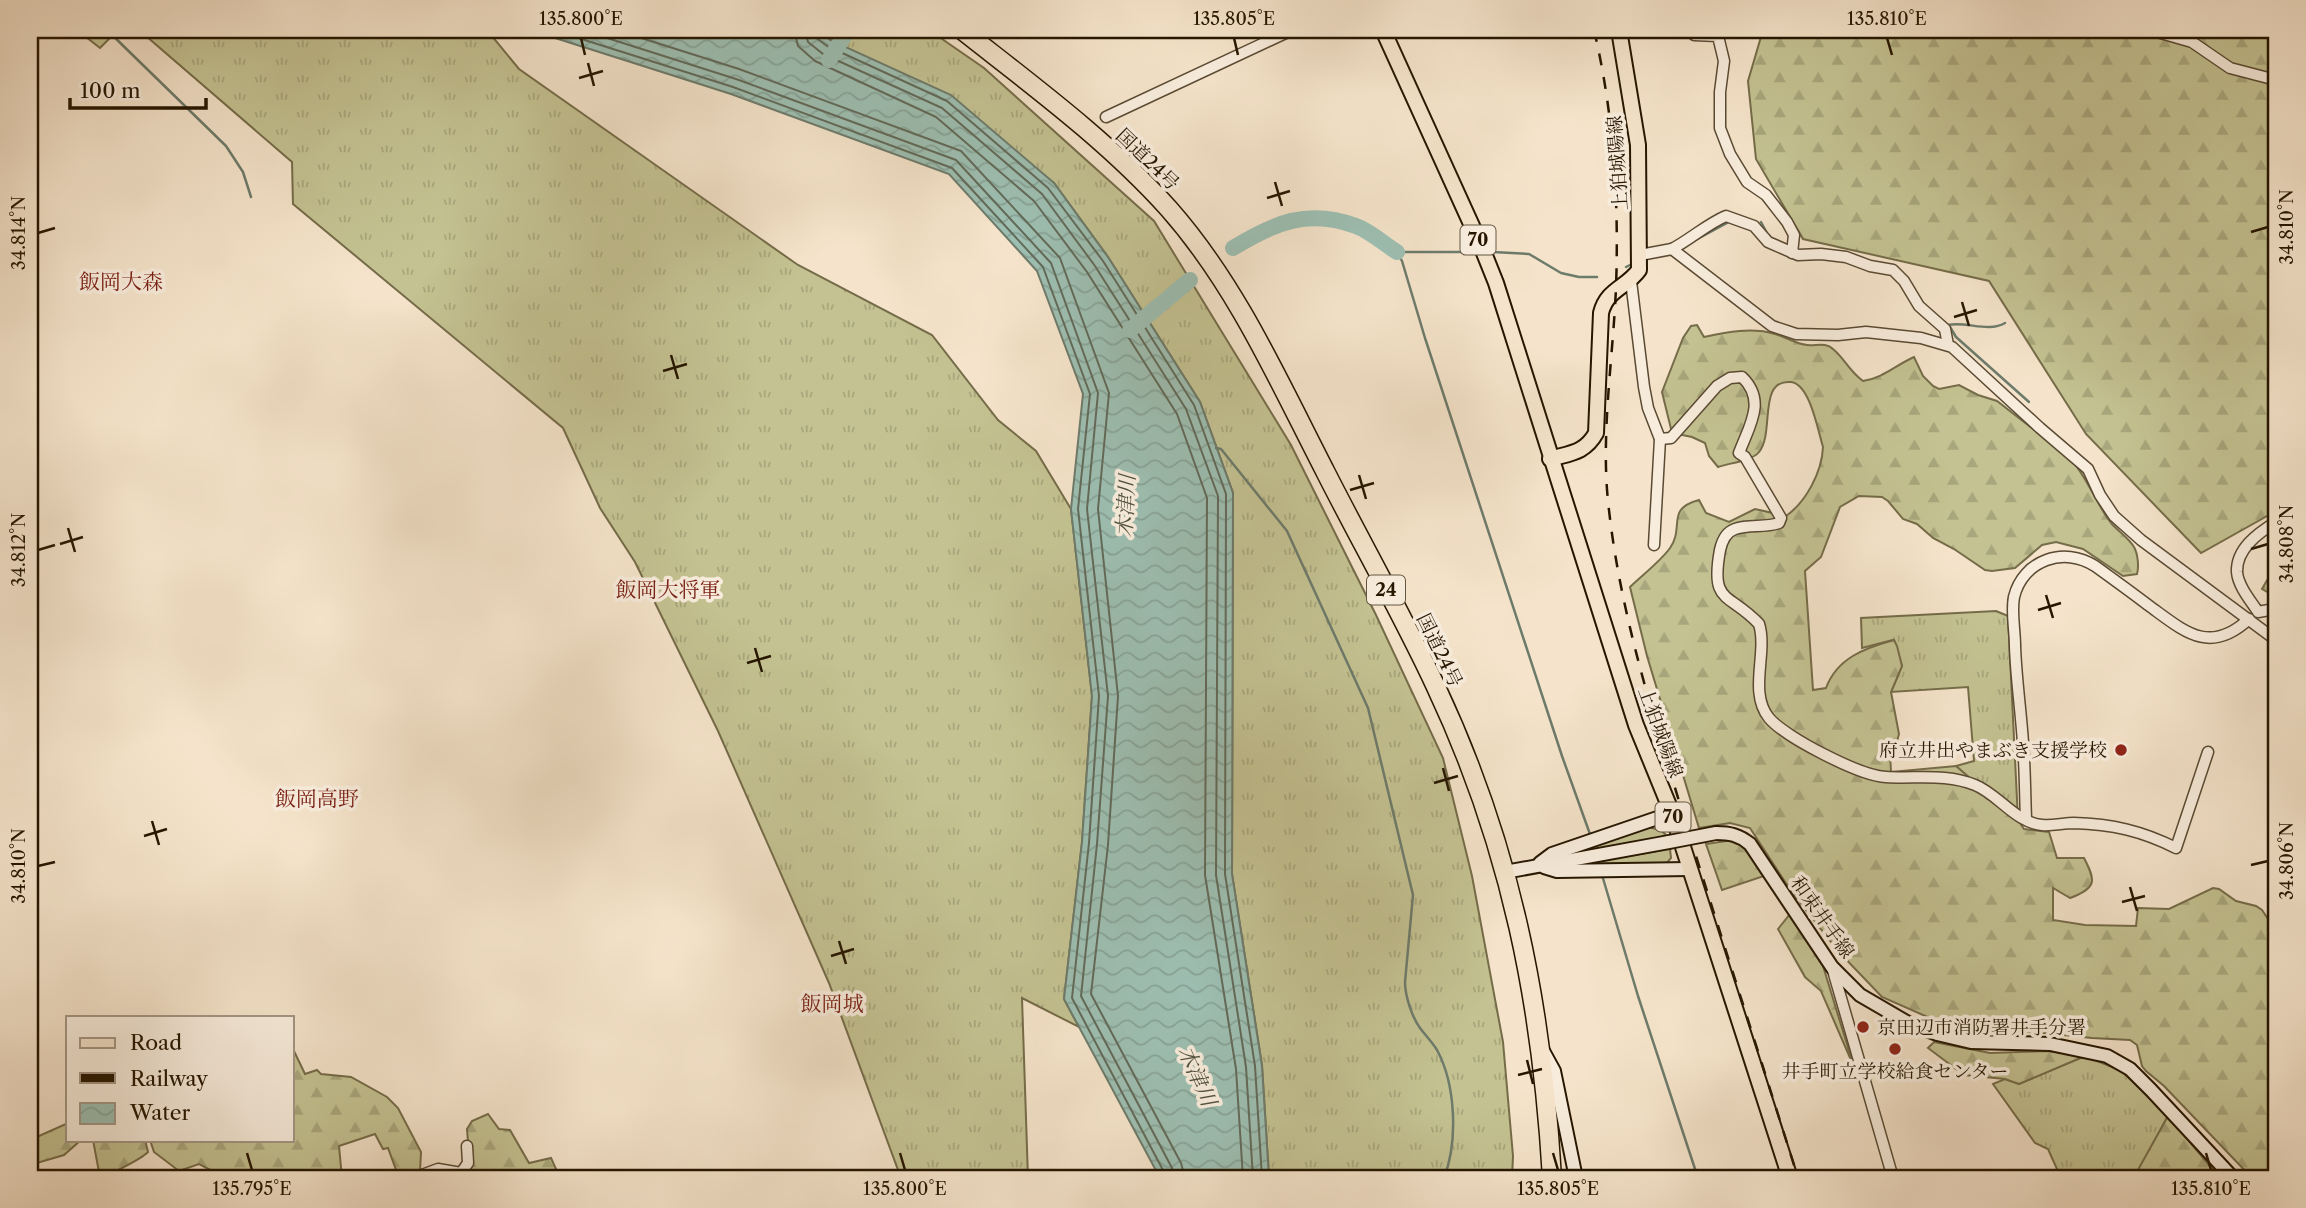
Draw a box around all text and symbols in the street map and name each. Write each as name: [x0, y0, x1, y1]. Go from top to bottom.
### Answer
text: 135.800°E: [539, 8, 623, 30]
text: 135.805°E: [1193, 8, 1275, 30]
text: 135.810°E: [1847, 8, 1927, 30]
scale bar: [70, 66, 206, 110]
text: 100 m: [80, 78, 141, 103]
street label: 上狛城陽線: [1603, 115, 1632, 211]
street label: 国道24号: [1111, 124, 1184, 195]
text: 34.810°N: [2276, 189, 2298, 265]
text: 34.814°N: [8, 196, 30, 270]
road number: 70: [1460, 226, 1496, 254]
district label: 飯岡大森: [79, 269, 163, 294]
water label: 木津川: [1111, 472, 1140, 538]
text: 34.808°N: [2276, 505, 2298, 583]
text: 34.812°N: [8, 513, 30, 587]
road number: 24: [1367, 576, 1405, 604]
district label: 飯岡大将軍: [616, 577, 721, 602]
street label: 国道24号: [1412, 610, 1467, 691]
street label: 上狛城陽線: [1633, 684, 1688, 781]
place label: 府立井出やまぶき支援学校: [1879, 739, 2107, 762]
marker: 府立井出やまぶき支援学校: [2113, 742, 2129, 758]
district label: 飯岡高野: [275, 786, 359, 811]
road number: 70: [1656, 802, 1690, 832]
text: 34.806°N: [2276, 822, 2298, 900]
text: 34.810°N: [8, 828, 30, 904]
street label: 和束井手線: [1786, 872, 1859, 963]
district label: 飯岡城: [801, 991, 864, 1016]
legend: [66, 1016, 294, 1142]
place label: 京田辺市消防署井手分署: [1877, 1016, 2086, 1039]
marker: 京田辺市消防署井手分署: [1855, 1019, 1871, 1035]
text: Road: [130, 1030, 182, 1055]
marker: 井手町立学校給食センター: [1887, 1041, 1903, 1057]
water label: 木津川: [1173, 1042, 1223, 1111]
place label: 井手町立学校給食センター: [1781, 1060, 2009, 1083]
text: Railway: [130, 1066, 208, 1091]
text: Water: [129, 1100, 190, 1125]
text: 135.795°E: [212, 1178, 292, 1200]
text: 135.800°E: [863, 1178, 947, 1200]
text: 135.805°E: [1517, 1178, 1599, 1200]
text: 135.810°E: [2171, 1178, 2251, 1200]

